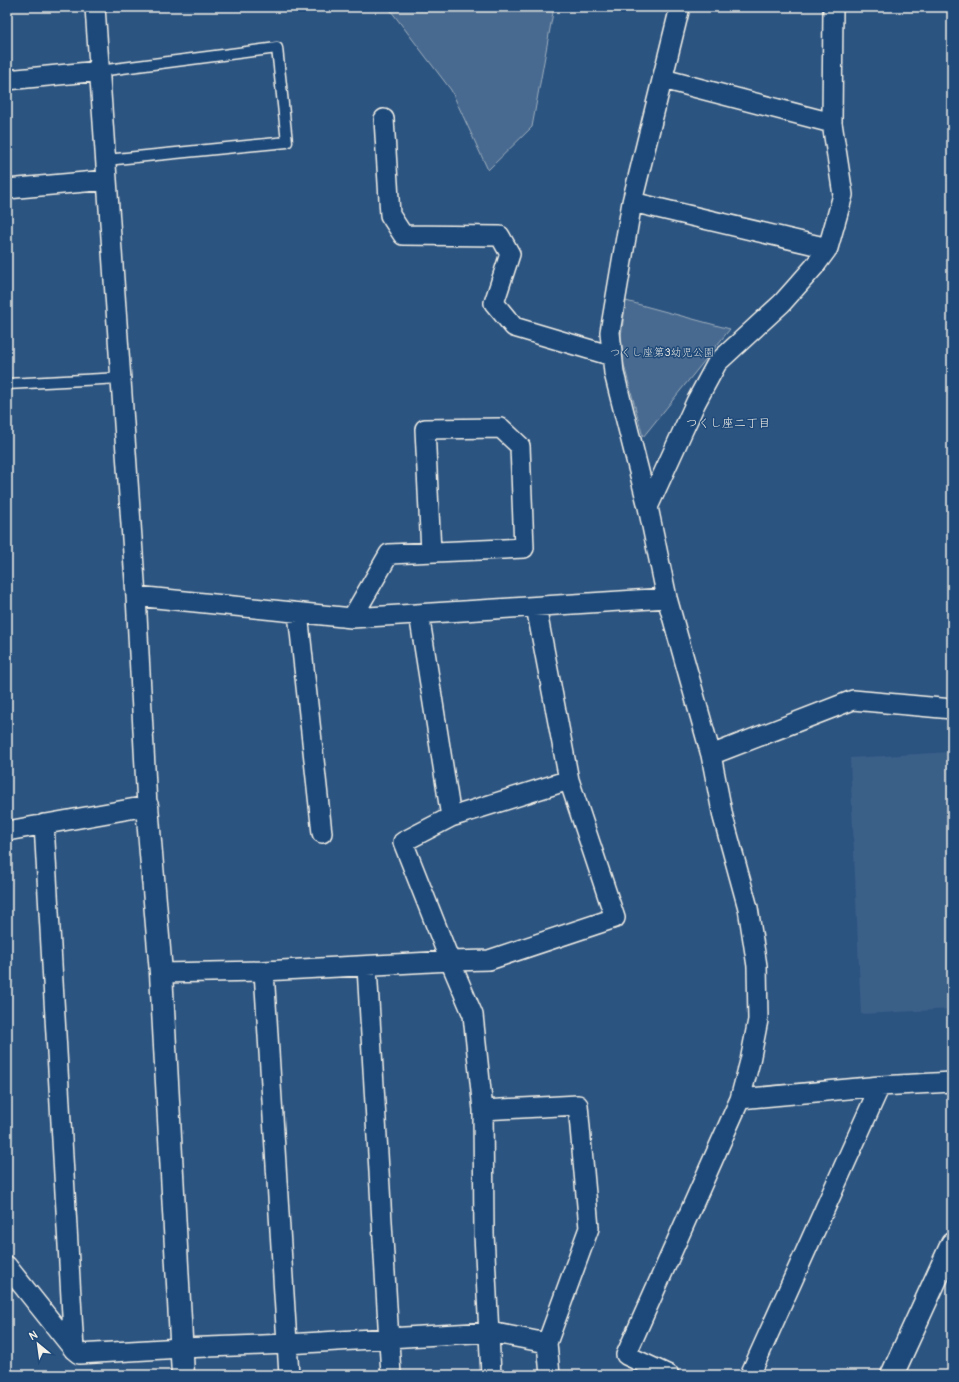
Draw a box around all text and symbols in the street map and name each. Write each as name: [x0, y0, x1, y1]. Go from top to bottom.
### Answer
park label: つくし座第3幼児公園: [609, 346, 715, 359]
district label: つくし座二丁目: [686, 416, 770, 431]
north arrow: [18, 1324, 58, 1364]
text: N: [27, 1328, 40, 1343]

